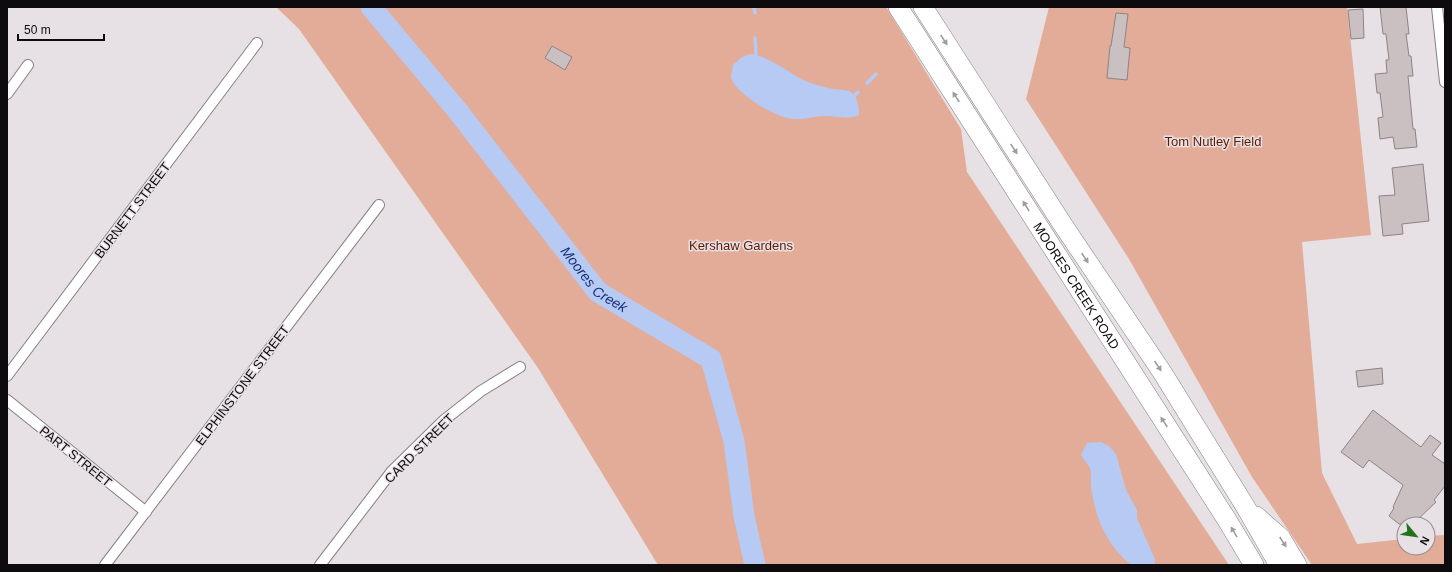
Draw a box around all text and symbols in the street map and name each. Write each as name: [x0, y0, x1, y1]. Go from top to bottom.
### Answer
scale bar: [18, 16, 104, 42]
text: 50 m: [24, 23, 51, 37]
one-way arrow: [940, 35, 948, 45]
one-way arrow: [952, 92, 960, 102]
park label: Tom Nutley Field: [1165, 134, 1261, 149]
one-way arrow: [1010, 144, 1018, 154]
street label: BURNETT STREET: [91, 159, 173, 261]
one-way arrow: [1022, 201, 1030, 212]
street label: MOORES CREEK ROAD: [1030, 220, 1122, 352]
park label: Kershaw Gardens: [689, 238, 794, 253]
water label: Moores Creek: [558, 243, 631, 316]
one-way arrow: [1081, 253, 1089, 263]
street label: ELPHINSTONE STREET: [192, 322, 292, 448]
one-way arrow: [1154, 361, 1162, 371]
street label: CARD STREET: [382, 411, 457, 486]
one-way arrow: [1161, 416, 1168, 428]
street label: PART STREET: [37, 423, 115, 490]
north arrow: [1396, 516, 1436, 556]
one-way arrow: [1231, 526, 1238, 538]
text: N: [1418, 534, 1432, 547]
one-way arrow: [1279, 537, 1287, 547]

